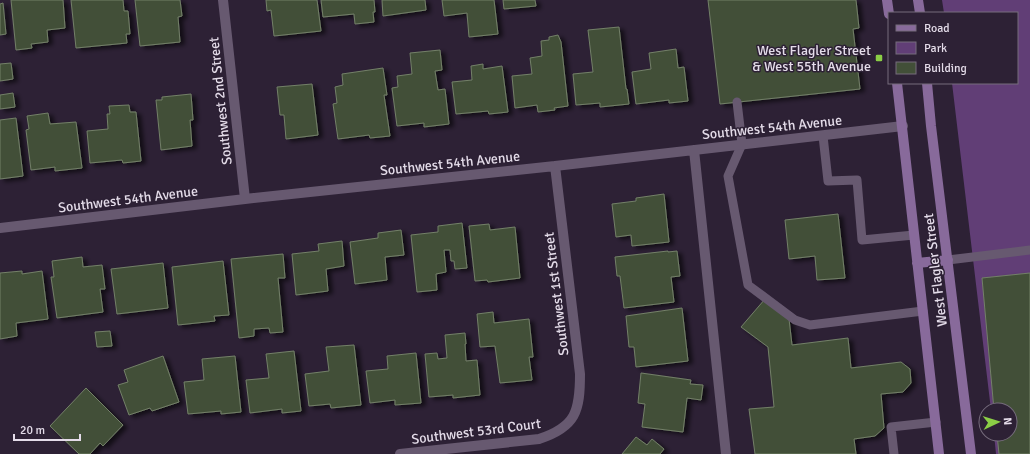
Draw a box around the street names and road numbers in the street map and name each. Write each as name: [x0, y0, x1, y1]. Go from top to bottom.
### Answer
street label: Southwest 2nd Street: [205, 36, 236, 166]
street label: Southwest 54th Avenue: [701, 112, 843, 143]
street label: Southwest 54th Avenue: [379, 148, 521, 179]
street label: Southwest 54th Avenue: [57, 182, 199, 216]
street label: West Flagler Street: [920, 212, 951, 328]
street label: Southwest 1st Street: [540, 231, 573, 357]
street label: Southwest 53rd Court: [410, 415, 542, 448]

